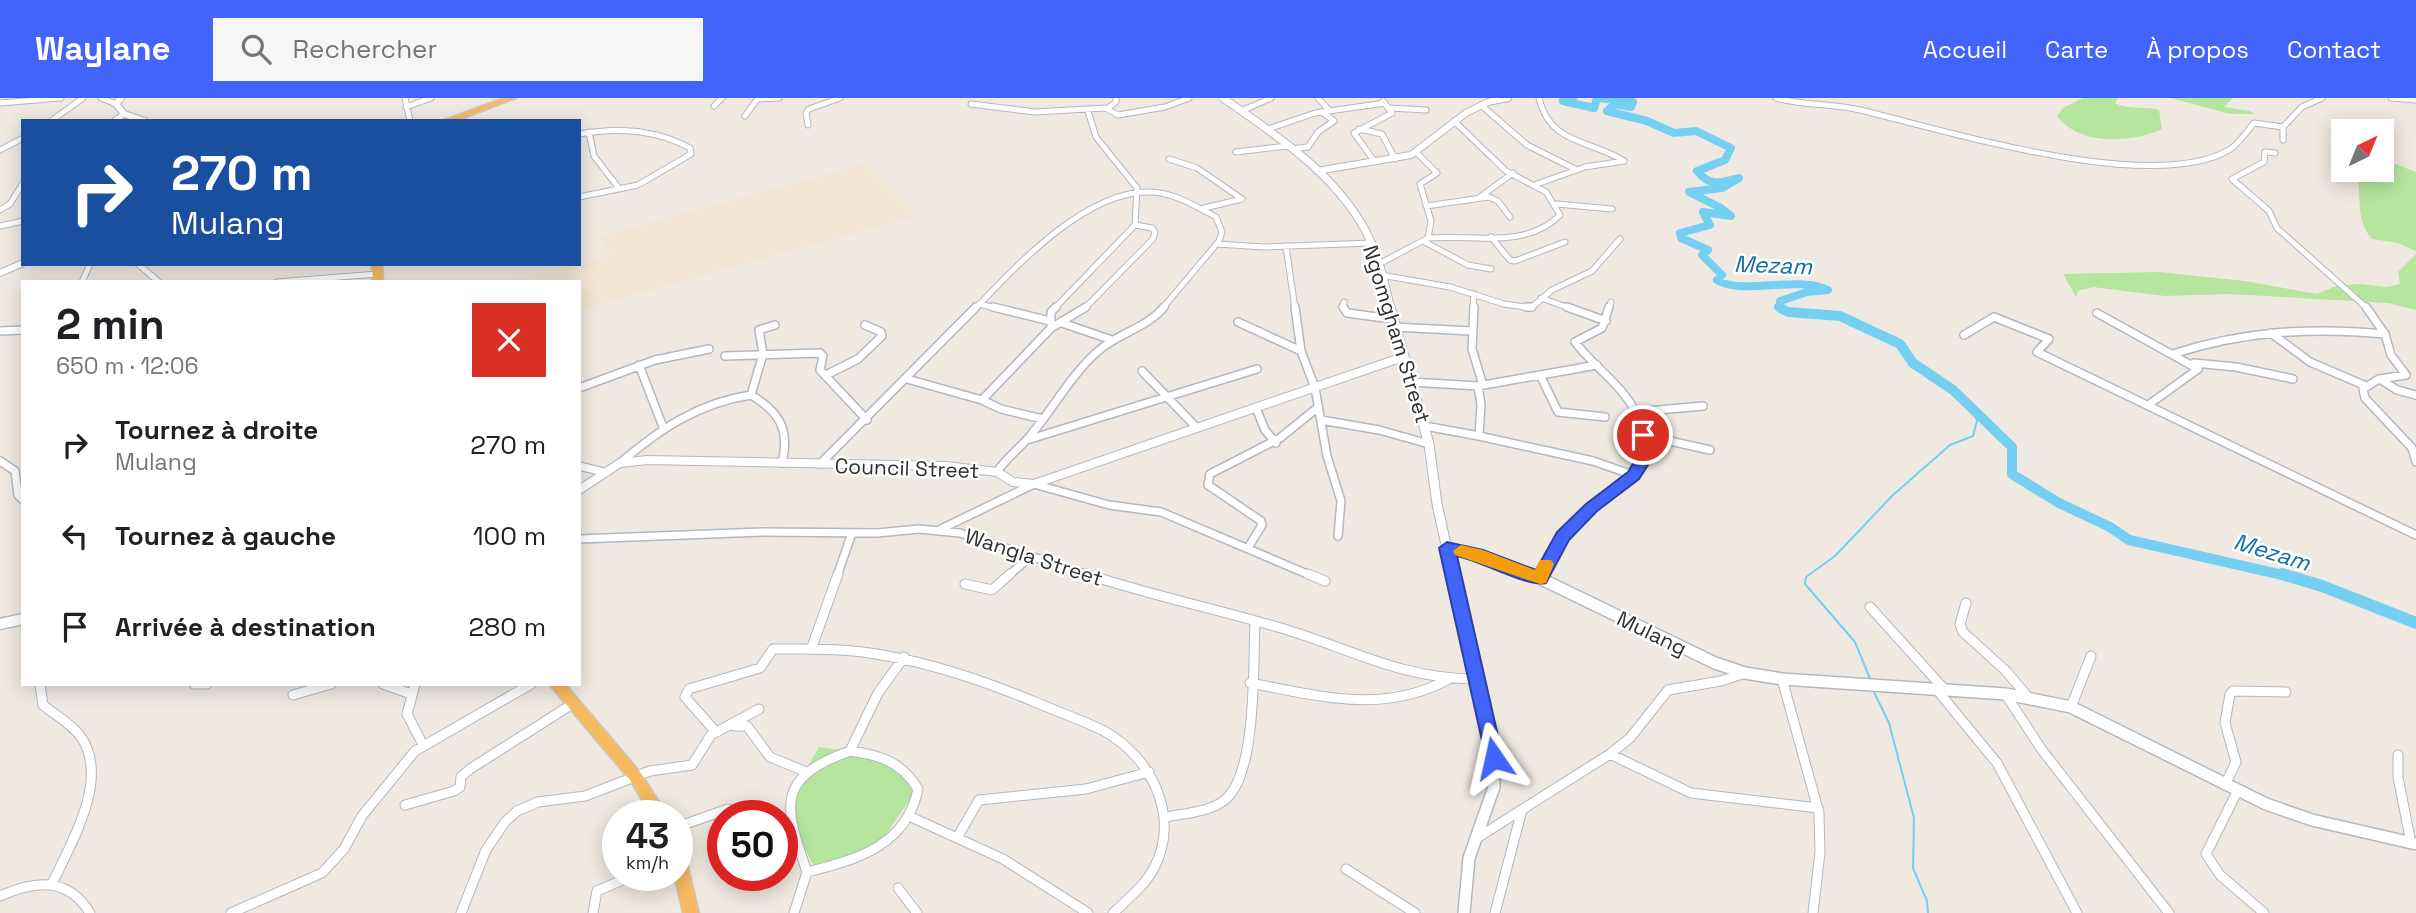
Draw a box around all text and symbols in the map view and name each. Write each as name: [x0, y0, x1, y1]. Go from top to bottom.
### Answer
search box: [213, 18, 703, 81]
text: Waylane: [35, 28, 171, 70]
icon: search: [237, 30, 275, 68]
text: Rechercher: [293, 32, 437, 66]
text: Accueil: [1923, 34, 2007, 65]
text: Carte: [2045, 34, 2108, 65]
text: À propos: [2146, 34, 2249, 65]
text: Contact: [2287, 34, 2381, 65]
north arrow: [2331, 119, 2394, 182]
map controls: [2331, 119, 2394, 182]
text: 270 m: [171, 142, 313, 204]
icon: right: [56, 147, 147, 238]
text: Mulang: [171, 203, 285, 243]
street label: Ngomgham Street: [1357, 242, 1437, 426]
water label: Mezam: [1733, 249, 1814, 281]
text: 2 min: [56, 298, 165, 351]
button: close: [472, 303, 546, 377]
text: 650 m · 12:06: [56, 351, 199, 381]
pin: [1613, 405, 1673, 465]
text: Tournez à droite: [115, 413, 318, 447]
icon: arrive: [1624, 416, 1662, 454]
icon: right: [56, 426, 94, 464]
text: 270 m: [470, 428, 546, 462]
text: Mulang: [115, 447, 197, 477]
street label: Council Street: [834, 452, 980, 484]
icon: left: [56, 517, 94, 555]
text: Tournez à gauche: [115, 519, 336, 553]
text: 100 m: [473, 519, 546, 553]
street label: Wangla Street: [962, 522, 1106, 592]
water label: Mezam: [2230, 526, 2315, 578]
street label: Mulang: [1613, 605, 1691, 661]
icon: arrive: [56, 608, 94, 646]
text: Arrivée à destination: [115, 610, 376, 644]
text: 280 m: [468, 610, 546, 644]
position arrow: [1457, 721, 1531, 795]
speed limit sign: 50: [707, 800, 798, 891]
text: 43: [626, 814, 669, 858]
text: km/h: [626, 851, 669, 874]

